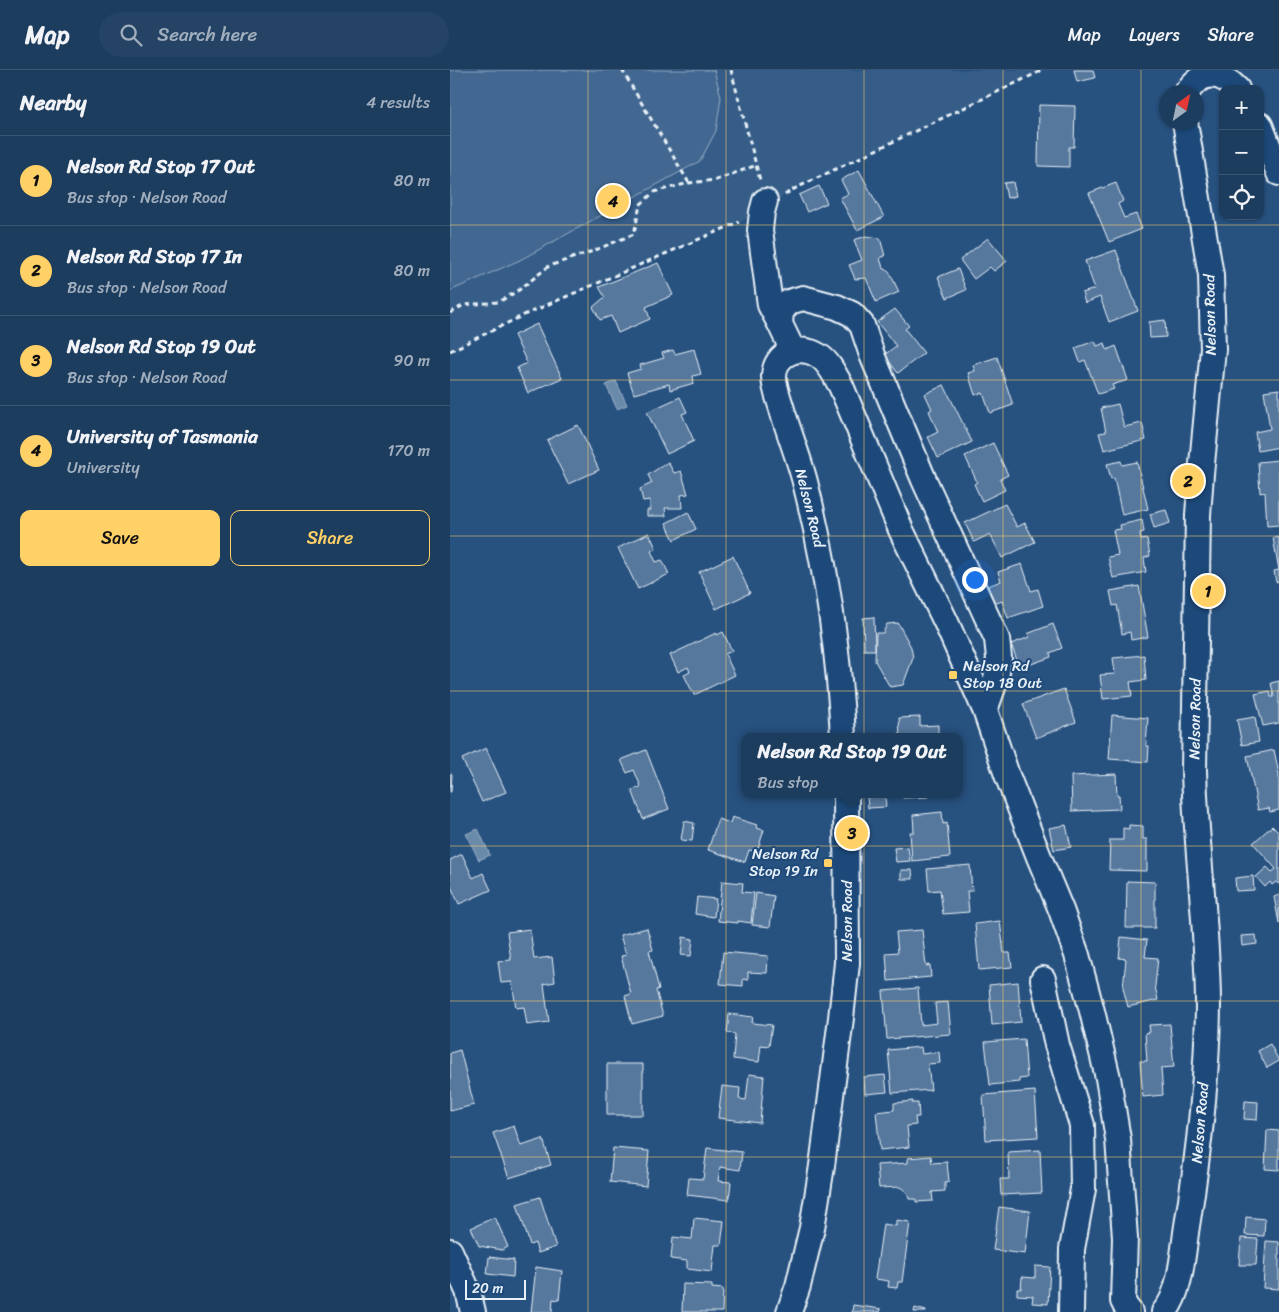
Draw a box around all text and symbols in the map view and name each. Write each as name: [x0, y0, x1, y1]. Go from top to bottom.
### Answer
search box: [99, 12, 449, 57]
text: Map: [25, 14, 69, 56]
text: Search here: [157, 18, 257, 51]
text: Map: [1068, 19, 1101, 51]
text: Layers: [1129, 19, 1180, 51]
text: Share: [1208, 19, 1254, 51]
icon: search: [117, 21, 145, 49]
text: Nearby: [20, 84, 86, 122]
north arrow: [1159, 85, 1204, 130]
map controls: [1219, 85, 1264, 220]
button: +: [1219, 85, 1264, 130]
text: 4 results: [366, 88, 430, 117]
button: −: [1219, 130, 1264, 175]
text: Nelson Rd Stop 17 Out: [67, 150, 255, 183]
text: 1: [33, 166, 39, 195]
text: 80 m: [394, 166, 430, 195]
button: locate: [1219, 175, 1264, 220]
pin: 4: [597, 182, 629, 220]
text: Bus stop · Nelson Road: [67, 183, 227, 212]
text: Nelson Rd Stop 17 In: [67, 240, 242, 273]
text: 2: [31, 256, 41, 285]
text: 80 m: [394, 256, 430, 285]
text: Bus stop · Nelson Road: [67, 273, 227, 302]
street label: Nelson Road: [1196, 273, 1224, 356]
text: Nelson Rd Stop 19 Out: [67, 330, 256, 363]
text: 3: [32, 346, 40, 375]
text: 90 m: [394, 346, 430, 375]
text: Bus stop · Nelson Road: [67, 363, 227, 392]
text: University of Tasmania: [67, 420, 258, 453]
text: 4: [31, 436, 41, 465]
text: 170 m: [387, 436, 430, 465]
text: University: [67, 453, 140, 482]
pin: 2: [1172, 462, 1204, 500]
street label: Nelson Road: [788, 466, 833, 551]
button: Save: [20, 510, 220, 566]
button: Share: [230, 510, 430, 566]
your location: [962, 567, 988, 593]
pin: 1: [1192, 572, 1224, 610]
place label: Nelson Rd Stop 18 Out: [963, 653, 1043, 696]
marker: Nelson Rd Stop 18 Out: [947, 669, 959, 681]
street label: Nelson Road: [1181, 677, 1209, 760]
popup: [741, 733, 963, 798]
text: Nelson Rd Stop 19 Out: [758, 735, 946, 768]
text: Bus stop: [758, 768, 818, 797]
pin: 3: [836, 814, 868, 852]
place label: Nelson Rd Stop 19 In: [749, 841, 819, 884]
marker: Nelson Rd Stop 19 In: [822, 857, 834, 869]
street label: Nelson Road: [834, 879, 860, 961]
street label: Nelson Road: [1184, 1080, 1217, 1164]
text: 20 m: [472, 1276, 503, 1301]
scale bar: [465, 1277, 526, 1300]

